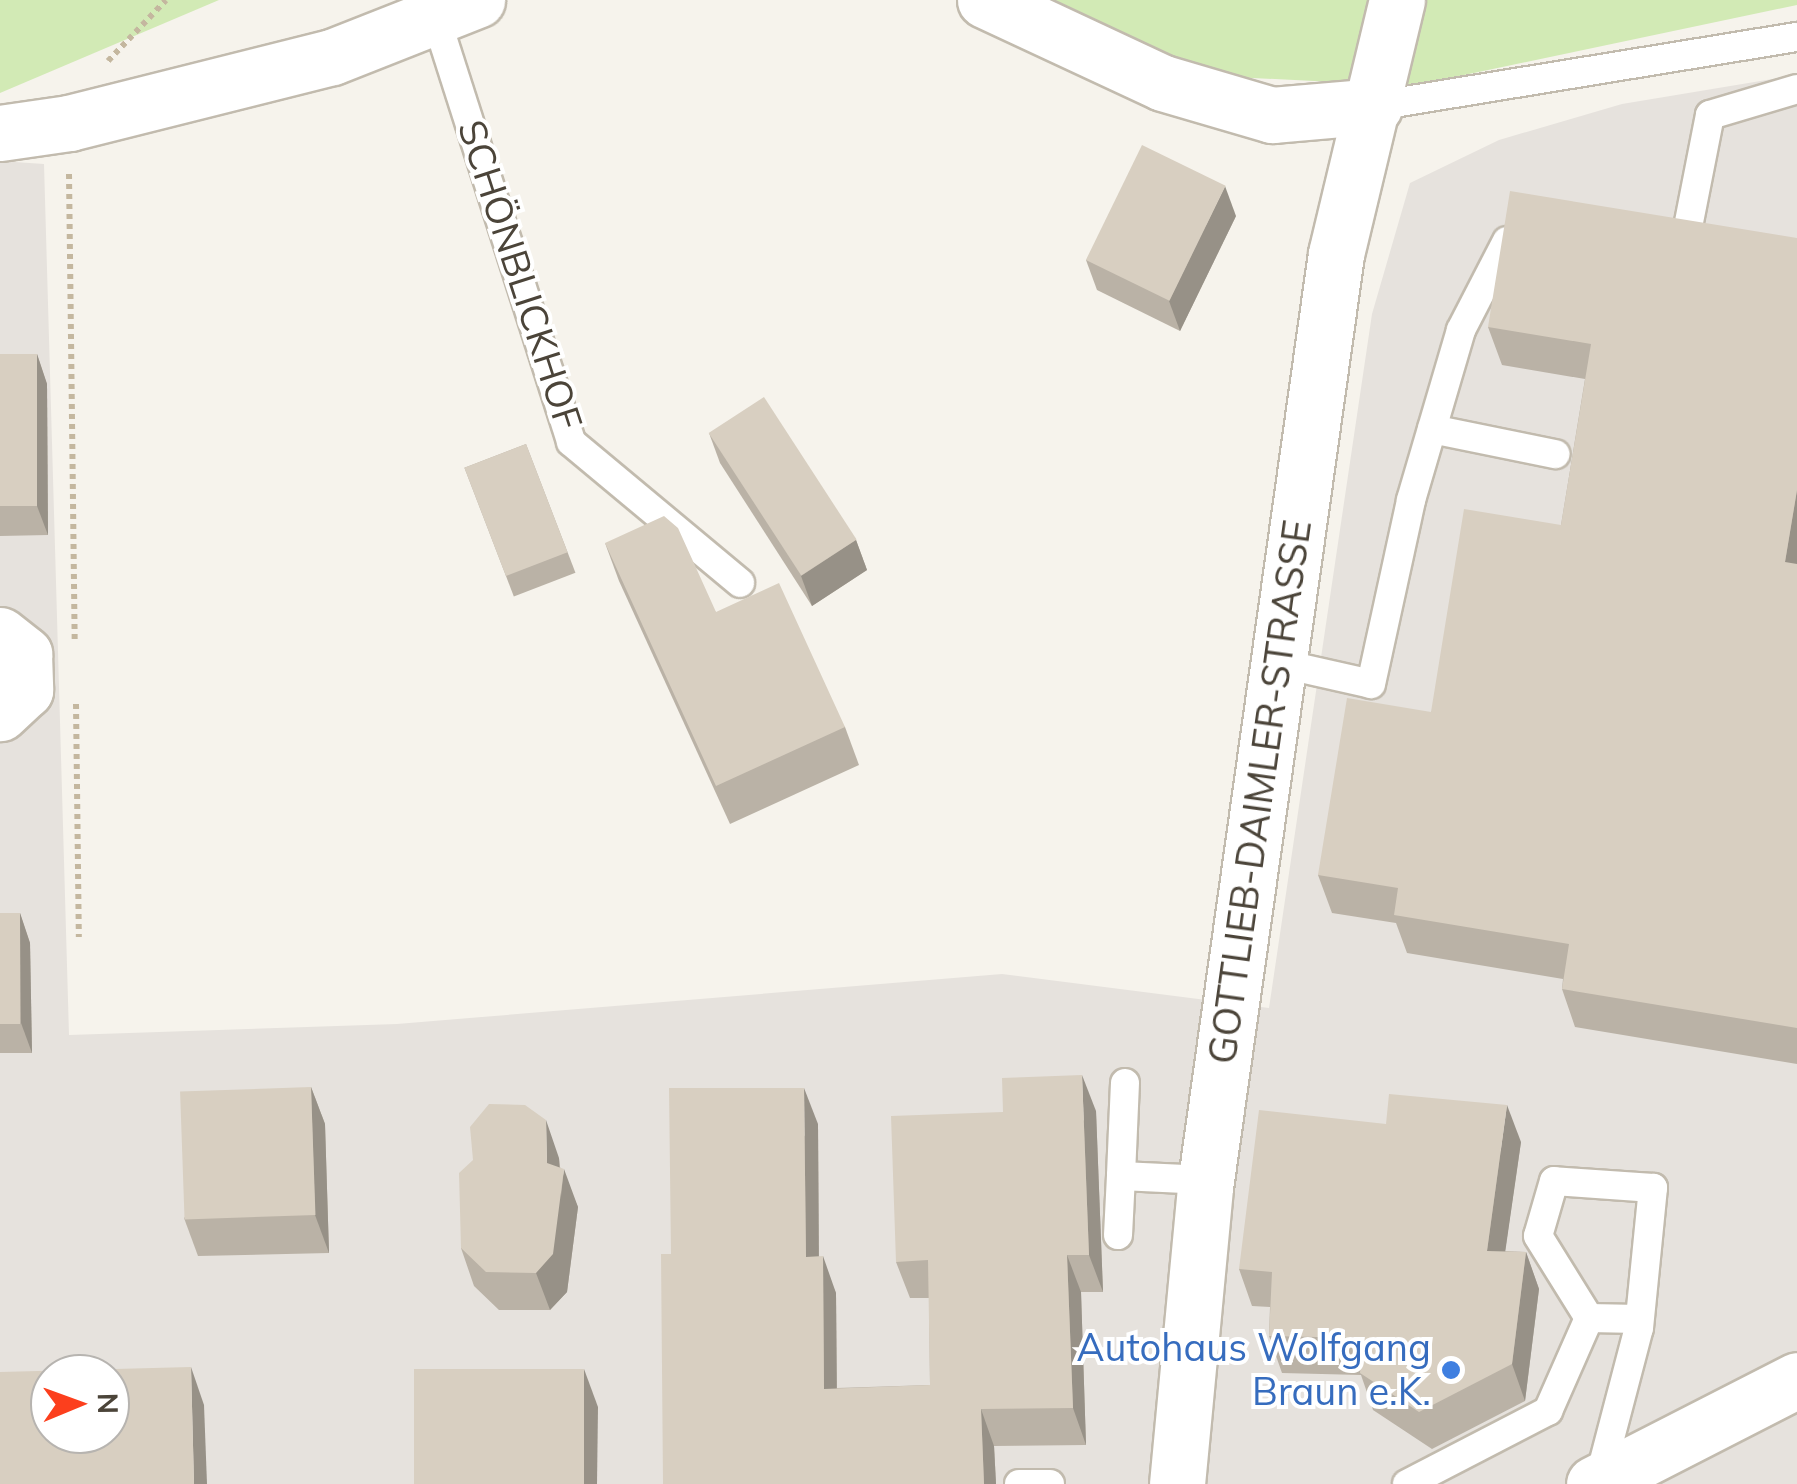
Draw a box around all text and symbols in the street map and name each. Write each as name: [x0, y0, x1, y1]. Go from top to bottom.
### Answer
street label: SCHÖNBLICKHOF: [448, 114, 592, 436]
street label: GOTTLIEB-DAIMLER-STRASSE: [1199, 517, 1321, 1067]
place label: Autohaus Wolfgang Braun e.K.: [1077, 1325, 1431, 1415]
north arrow: [30, 1354, 130, 1454]
marker: Autohaus Wolfgang Braun e.K.: [1440, 1359, 1462, 1381]
text: N: [91, 1393, 126, 1414]

